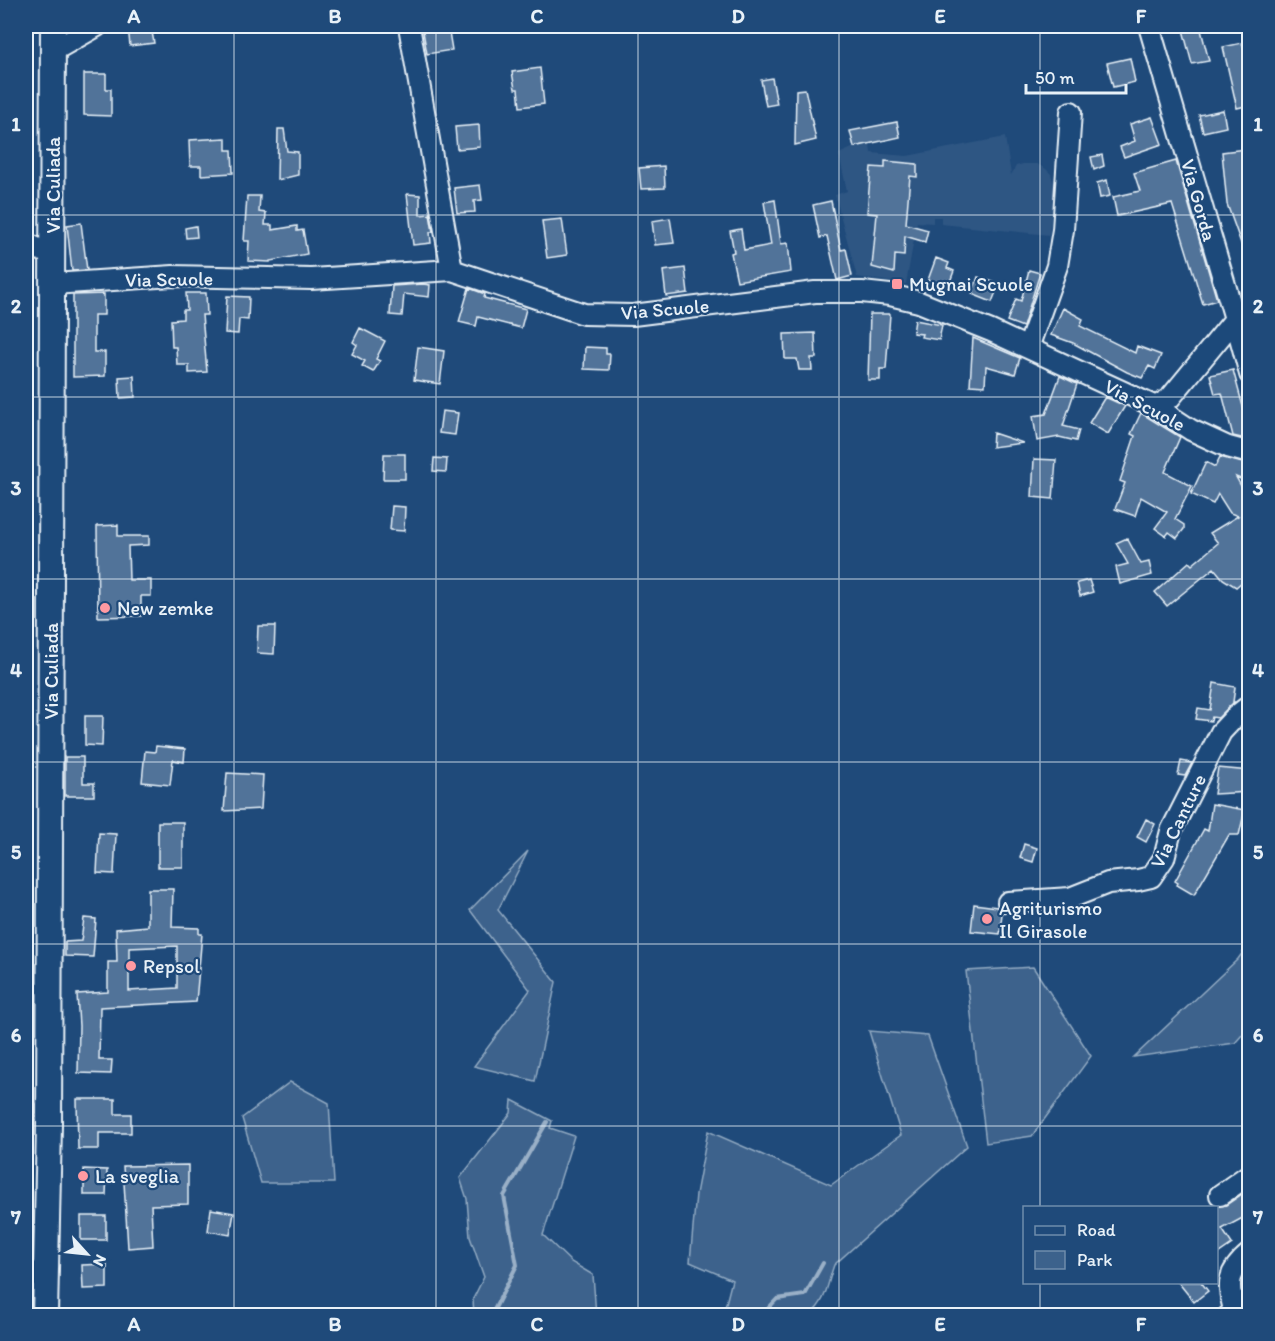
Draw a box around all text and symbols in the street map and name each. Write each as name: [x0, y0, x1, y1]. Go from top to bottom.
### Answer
text: A: [127, 4, 141, 28]
text: B: [329, 4, 342, 28]
text: C: [531, 4, 544, 28]
text: D: [731, 4, 745, 28]
text: E: [934, 4, 946, 28]
text: F: [1136, 4, 1147, 28]
scale bar: [1026, 57, 1126, 95]
text: 50 m: [1035, 67, 1075, 89]
text: 1: [11, 112, 21, 136]
text: 1: [1253, 112, 1263, 136]
street label: Via Culiada: [41, 136, 65, 233]
street label: Via Gorda: [1176, 156, 1222, 244]
street label: Via Scuole: [125, 266, 213, 292]
place label: Mugnai Scuole: [909, 272, 1033, 296]
marker: Mugnai Scuole: [890, 277, 904, 291]
street label: Via Scuole: [620, 293, 710, 325]
text: 2: [11, 294, 22, 318]
text: 2: [1253, 294, 1264, 318]
street label: Via Scuole: [1100, 374, 1190, 436]
text: 3: [11, 476, 22, 500]
text: 3: [1253, 476, 1264, 500]
place label: New zemke: [117, 596, 214, 620]
marker: New zemke: [98, 601, 112, 615]
street label: Via Culiada: [39, 622, 63, 719]
text: 4: [10, 658, 22, 682]
text: 4: [1252, 658, 1264, 682]
street label: Via Canture: [1145, 770, 1211, 872]
text: 5: [11, 840, 22, 864]
text: 5: [1253, 840, 1264, 864]
place label: Agriturismo Il Girasole: [999, 896, 1102, 943]
marker: Agriturismo Il Girasole: [980, 912, 994, 926]
place label: Repsol: [143, 954, 200, 978]
marker: Repsol: [124, 959, 138, 973]
text: 6: [11, 1023, 22, 1047]
text: 6: [1253, 1023, 1264, 1047]
place label: La sveglia: [95, 1164, 180, 1188]
marker: La sveglia: [76, 1169, 90, 1183]
text: 7: [10, 1205, 21, 1229]
text: 7: [1252, 1205, 1263, 1229]
legend: [1023, 1206, 1218, 1284]
text: Road: [1077, 1219, 1116, 1241]
north arrow: [57, 1224, 117, 1284]
text: Park: [1077, 1249, 1112, 1271]
text: N: [89, 1251, 111, 1270]
text: A: [127, 1312, 141, 1336]
text: B: [329, 1312, 342, 1336]
text: C: [531, 1312, 544, 1336]
text: D: [731, 1312, 745, 1336]
text: E: [934, 1312, 946, 1336]
text: F: [1136, 1312, 1147, 1336]

